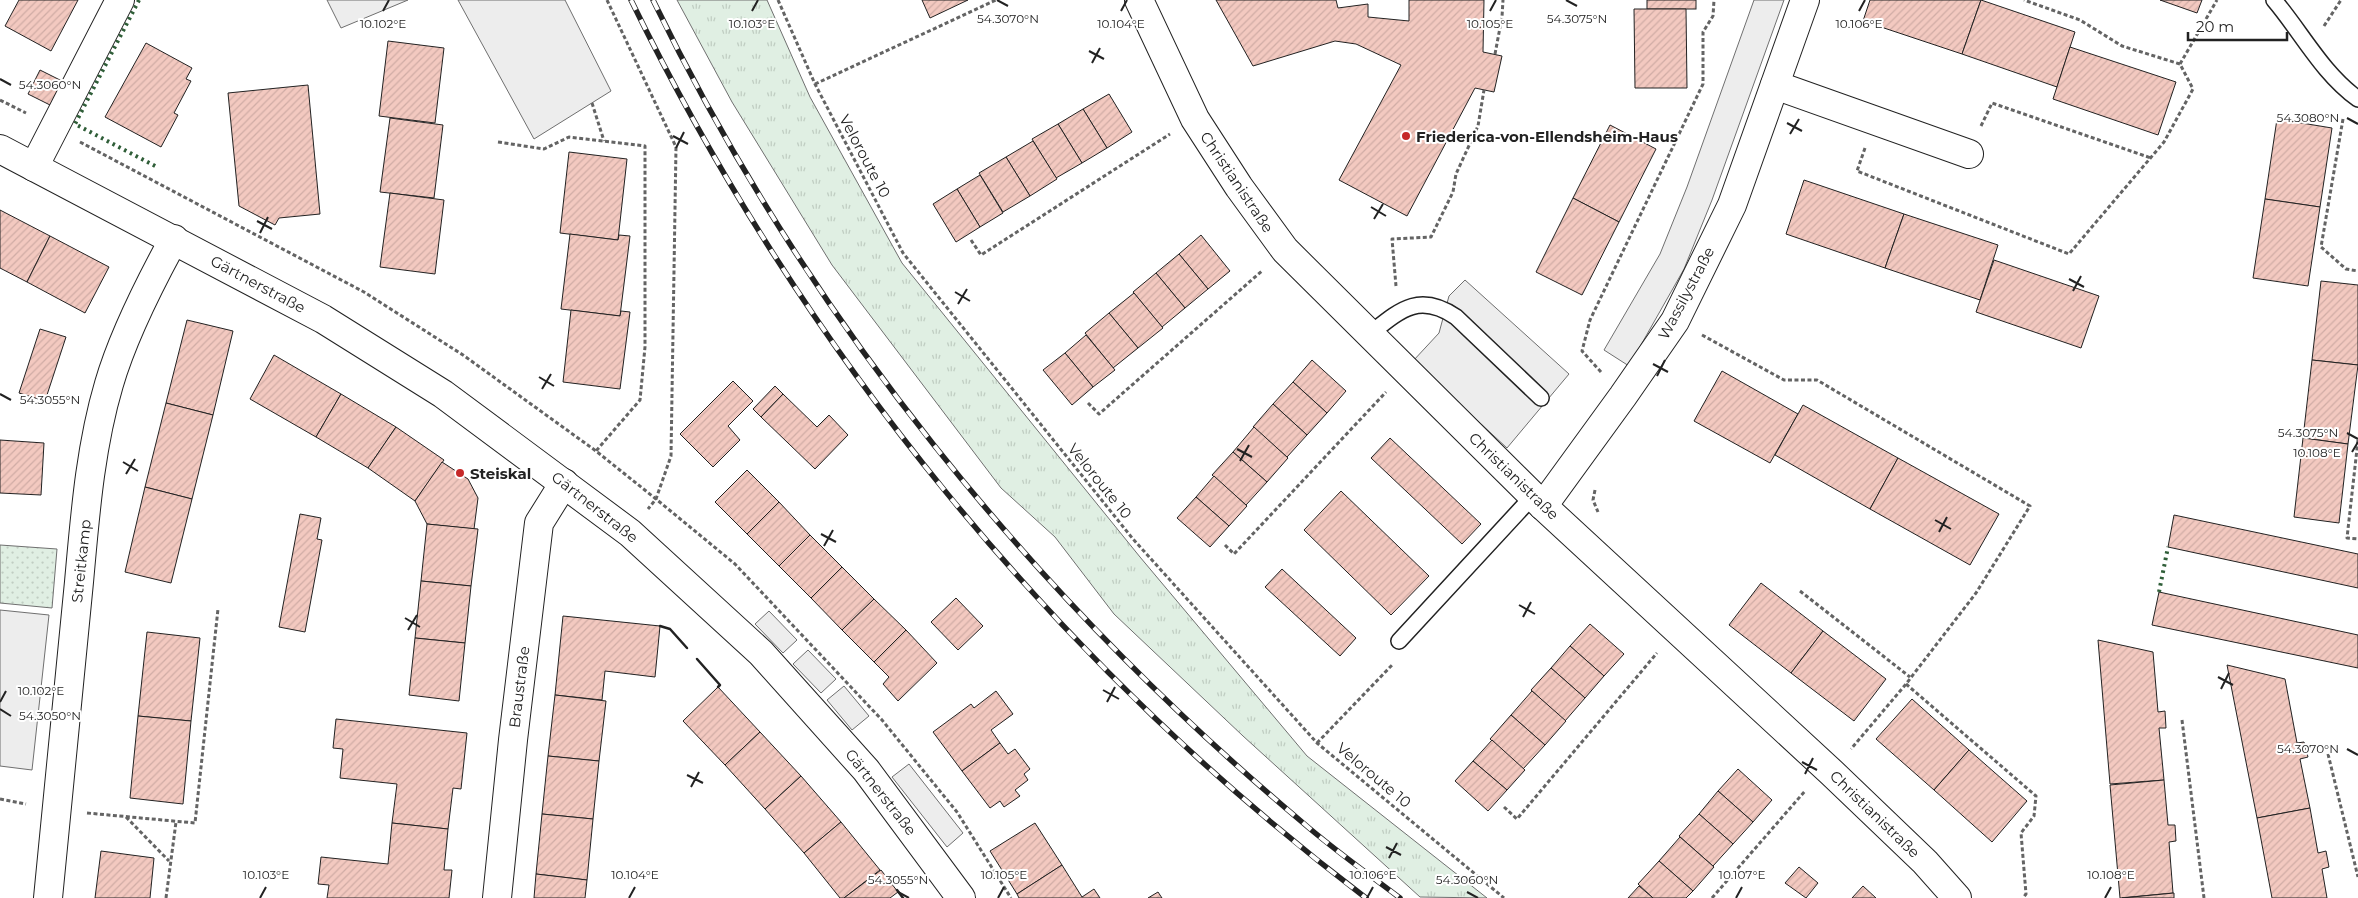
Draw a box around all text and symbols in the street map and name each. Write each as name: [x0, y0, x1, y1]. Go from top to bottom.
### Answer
scale bar: [2188, 10, 2287, 42]
text: 54.3070°N: [977, 11, 1039, 26]
text: 54.3075°N: [1547, 11, 1607, 26]
text: 10.102°E: [360, 16, 406, 31]
text: 10.103°E: [729, 16, 775, 31]
text: 10.104°E: [1097, 16, 1145, 31]
text: 10.105°E: [1467, 16, 1513, 31]
text: 10.106°E: [1836, 16, 1882, 31]
text: 20 m: [2196, 17, 2234, 36]
text: 54.3060°N: [19, 77, 81, 92]
text: 54.3080°N: [2277, 110, 2339, 125]
street label: Veloroute 10: [835, 111, 895, 201]
place label: Friederica-von-Ellendsheim-Haus: [1416, 127, 1678, 146]
street label: Christianistraße: [1196, 128, 1278, 236]
marker: Friederica-von-Ellendsheim-Haus: [1400, 130, 1412, 142]
street label: Wassilystraße: [1654, 243, 1718, 343]
street label: Gärtnerstraße: [207, 251, 309, 317]
text: 54.3055°N: [20, 392, 80, 407]
text: 54.3075°N: [2278, 425, 2338, 440]
street label: Christianistraße: [1465, 428, 1563, 524]
street label: Veloroute 10: [1064, 439, 1136, 523]
text: 10.108°E: [2293, 445, 2341, 460]
place label: Steiskal: [470, 464, 531, 483]
marker: Steiskal: [454, 467, 466, 479]
street label: Gärtnerstraße: [548, 467, 642, 547]
street label: Streitkamp: [67, 518, 95, 604]
street label: Braustraße: [505, 645, 533, 729]
text: 10.102°E: [18, 683, 64, 698]
text: 54.3050°N: [19, 708, 81, 723]
street label: Veloroute 10: [1333, 738, 1415, 812]
text: 54.3070°N: [2277, 741, 2339, 756]
street label: Gärtnerstraße: [841, 745, 921, 839]
street label: Christianistraße: [1826, 766, 1924, 862]
text: 10.103°E: [243, 867, 289, 882]
text: 10.104°E: [611, 867, 659, 882]
text: 10.105°E: [981, 867, 1027, 882]
text: 10.106°E: [1350, 867, 1396, 882]
text: 10.107°E: [1719, 867, 1765, 882]
text: 10.108°E: [2087, 867, 2135, 882]
text: 54.3055°N: [868, 872, 928, 887]
text: 54.3060°N: [1436, 872, 1498, 887]

